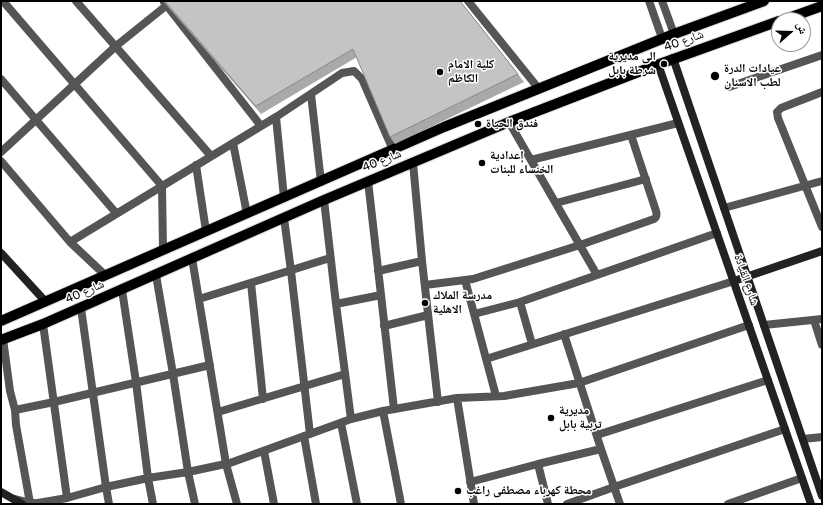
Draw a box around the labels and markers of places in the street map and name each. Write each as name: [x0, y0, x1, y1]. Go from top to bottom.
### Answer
place label: الى مديرية شرطة بابل: [608, 50, 656, 78]
place label: كلية الامام الكاظم: [448, 58, 494, 86]
marker: الى مديرية شرطة بابل: [659, 59, 669, 69]
place label: عيادات الدرة لطب الاسنان: [724, 62, 781, 90]
marker: كلية الامام الكاظم: [435, 67, 445, 77]
marker: عيادات الدرة لطب الاسنان: [709, 70, 721, 82]
place label: فندق الحياة: [486, 117, 538, 131]
marker: فندق الحياة: [473, 119, 483, 129]
place label: إعدادية الخنساء للبنات: [490, 149, 553, 177]
marker: إعدادية الخنساء للبنات: [477, 158, 487, 168]
place label: مدرسة الملاك الاهلية: [433, 289, 492, 317]
marker: مدرسة الملاك الاهلية: [420, 298, 430, 308]
place label: مديرية تربية بابل: [559, 404, 602, 432]
marker: مديرية تربية بابل: [546, 413, 556, 423]
place label: محطة كهرباء مصطفى راغب: [466, 484, 591, 498]
marker: محطة كهرباء مصطفى راغب: [453, 486, 463, 496]

